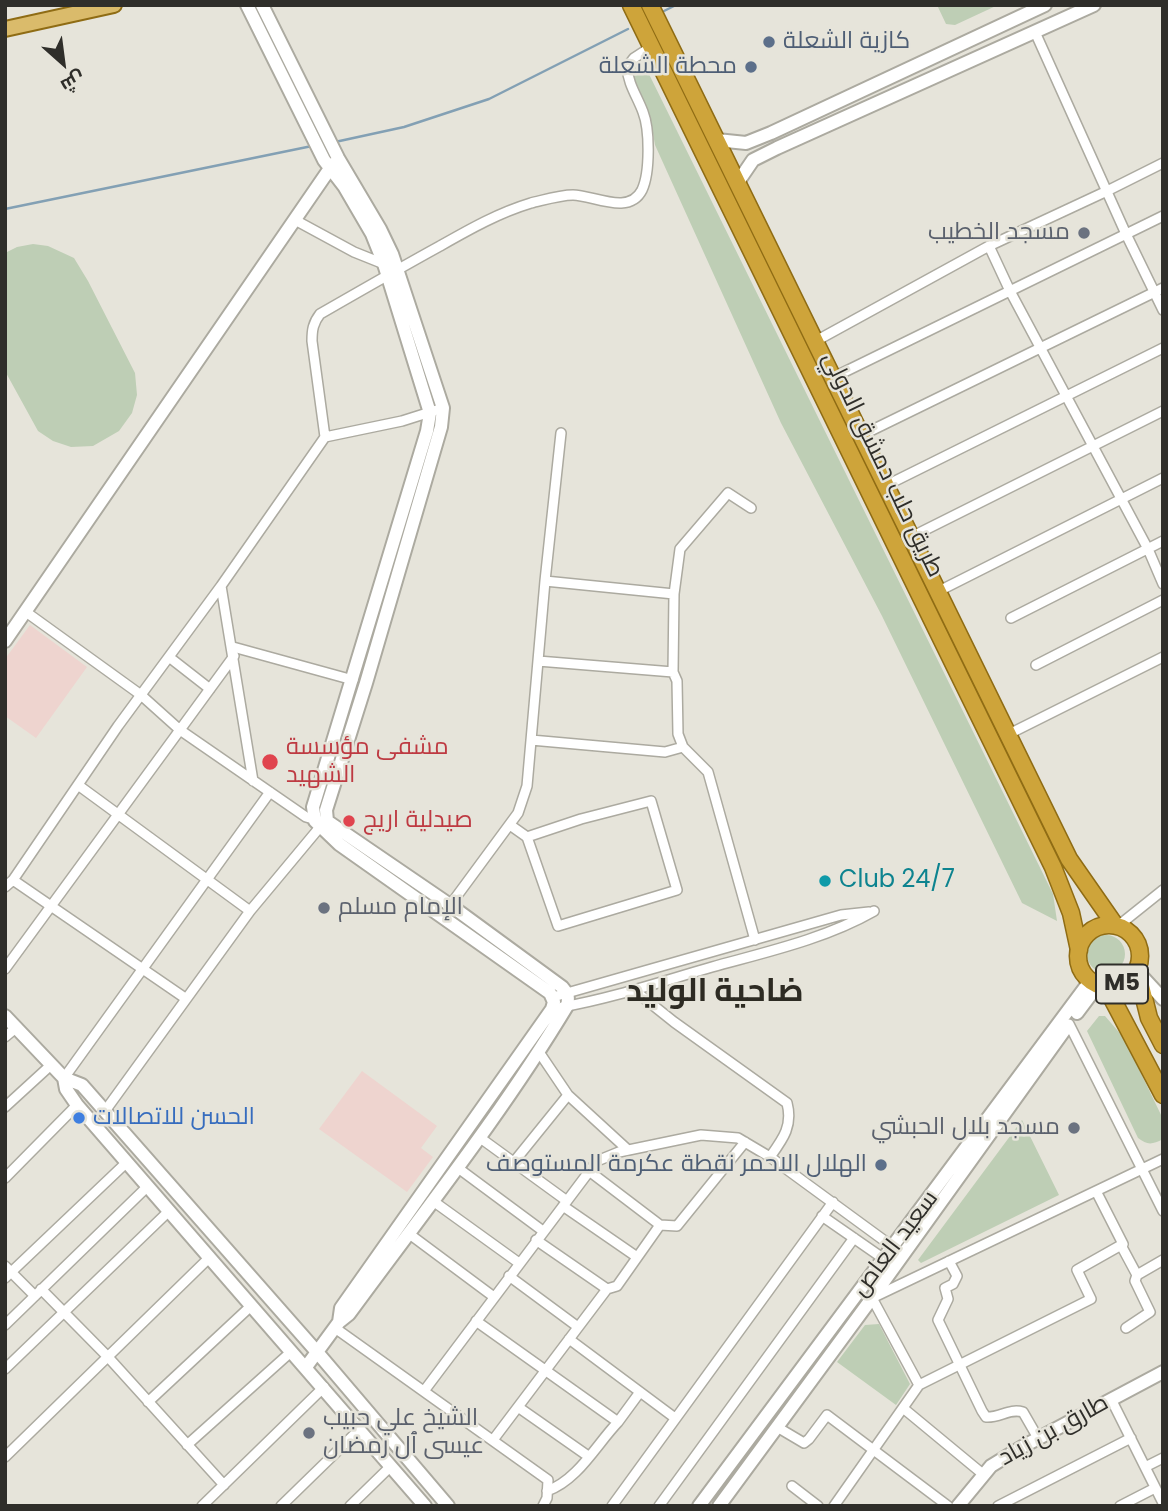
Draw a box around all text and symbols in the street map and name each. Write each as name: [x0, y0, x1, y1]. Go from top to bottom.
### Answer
north arrow: [28, 28, 98, 98]
place label: كازية الشعلة: [783, 28, 910, 56]
marker: كازية الشعلة: [761, 34, 777, 50]
place label: محطة الشعلة: [599, 53, 737, 81]
marker: محطة الشعلة: [743, 59, 759, 75]
text: ش: [56, 64, 90, 100]
place label: مسجد الخطيب: [928, 219, 1070, 247]
marker: مسجد الخطيب: [1076, 225, 1092, 241]
street label: طريق حلب دمشق الدولي: [815, 348, 949, 582]
place label: مشفى مؤسسة الشهيد: [286, 734, 449, 790]
marker: مشفى مؤسسة الشهيد: [260, 752, 280, 772]
place label: صيدلية اريج: [363, 807, 473, 835]
marker: صيدلية اريج: [341, 813, 357, 829]
place label: Club 24/7: [839, 867, 955, 895]
marker: Club 24/7: [817, 873, 833, 889]
place label: الإمام مسلم: [338, 894, 463, 922]
marker: الإمام مسلم: [316, 900, 332, 916]
road number: M5: [1096, 965, 1148, 1004]
district label: ضاحية الوليد: [626, 974, 804, 1012]
place label: الحسن للاتصالات: [93, 1104, 255, 1132]
marker: الحسن للاتصالات: [71, 1110, 87, 1126]
place label: مسجد بلال الحبشي: [871, 1114, 1060, 1142]
marker: مسجد بلال الحبشي: [1066, 1120, 1082, 1136]
place label: الهلال الاحمر نقطة عكرمة المستوصف: [486, 1151, 867, 1179]
marker: الهلال الاحمر نقطة عكرمة المستوصف: [873, 1157, 889, 1173]
street label: سعيد العاص: [847, 1185, 945, 1303]
street label: طارق بن زياد: [994, 1389, 1114, 1473]
place label: الشيخ علي حبيب عيسى ٱل رمضان: [323, 1405, 484, 1461]
marker: الشيخ علي حبيب عيسى ٱل رمضان: [301, 1425, 317, 1441]

